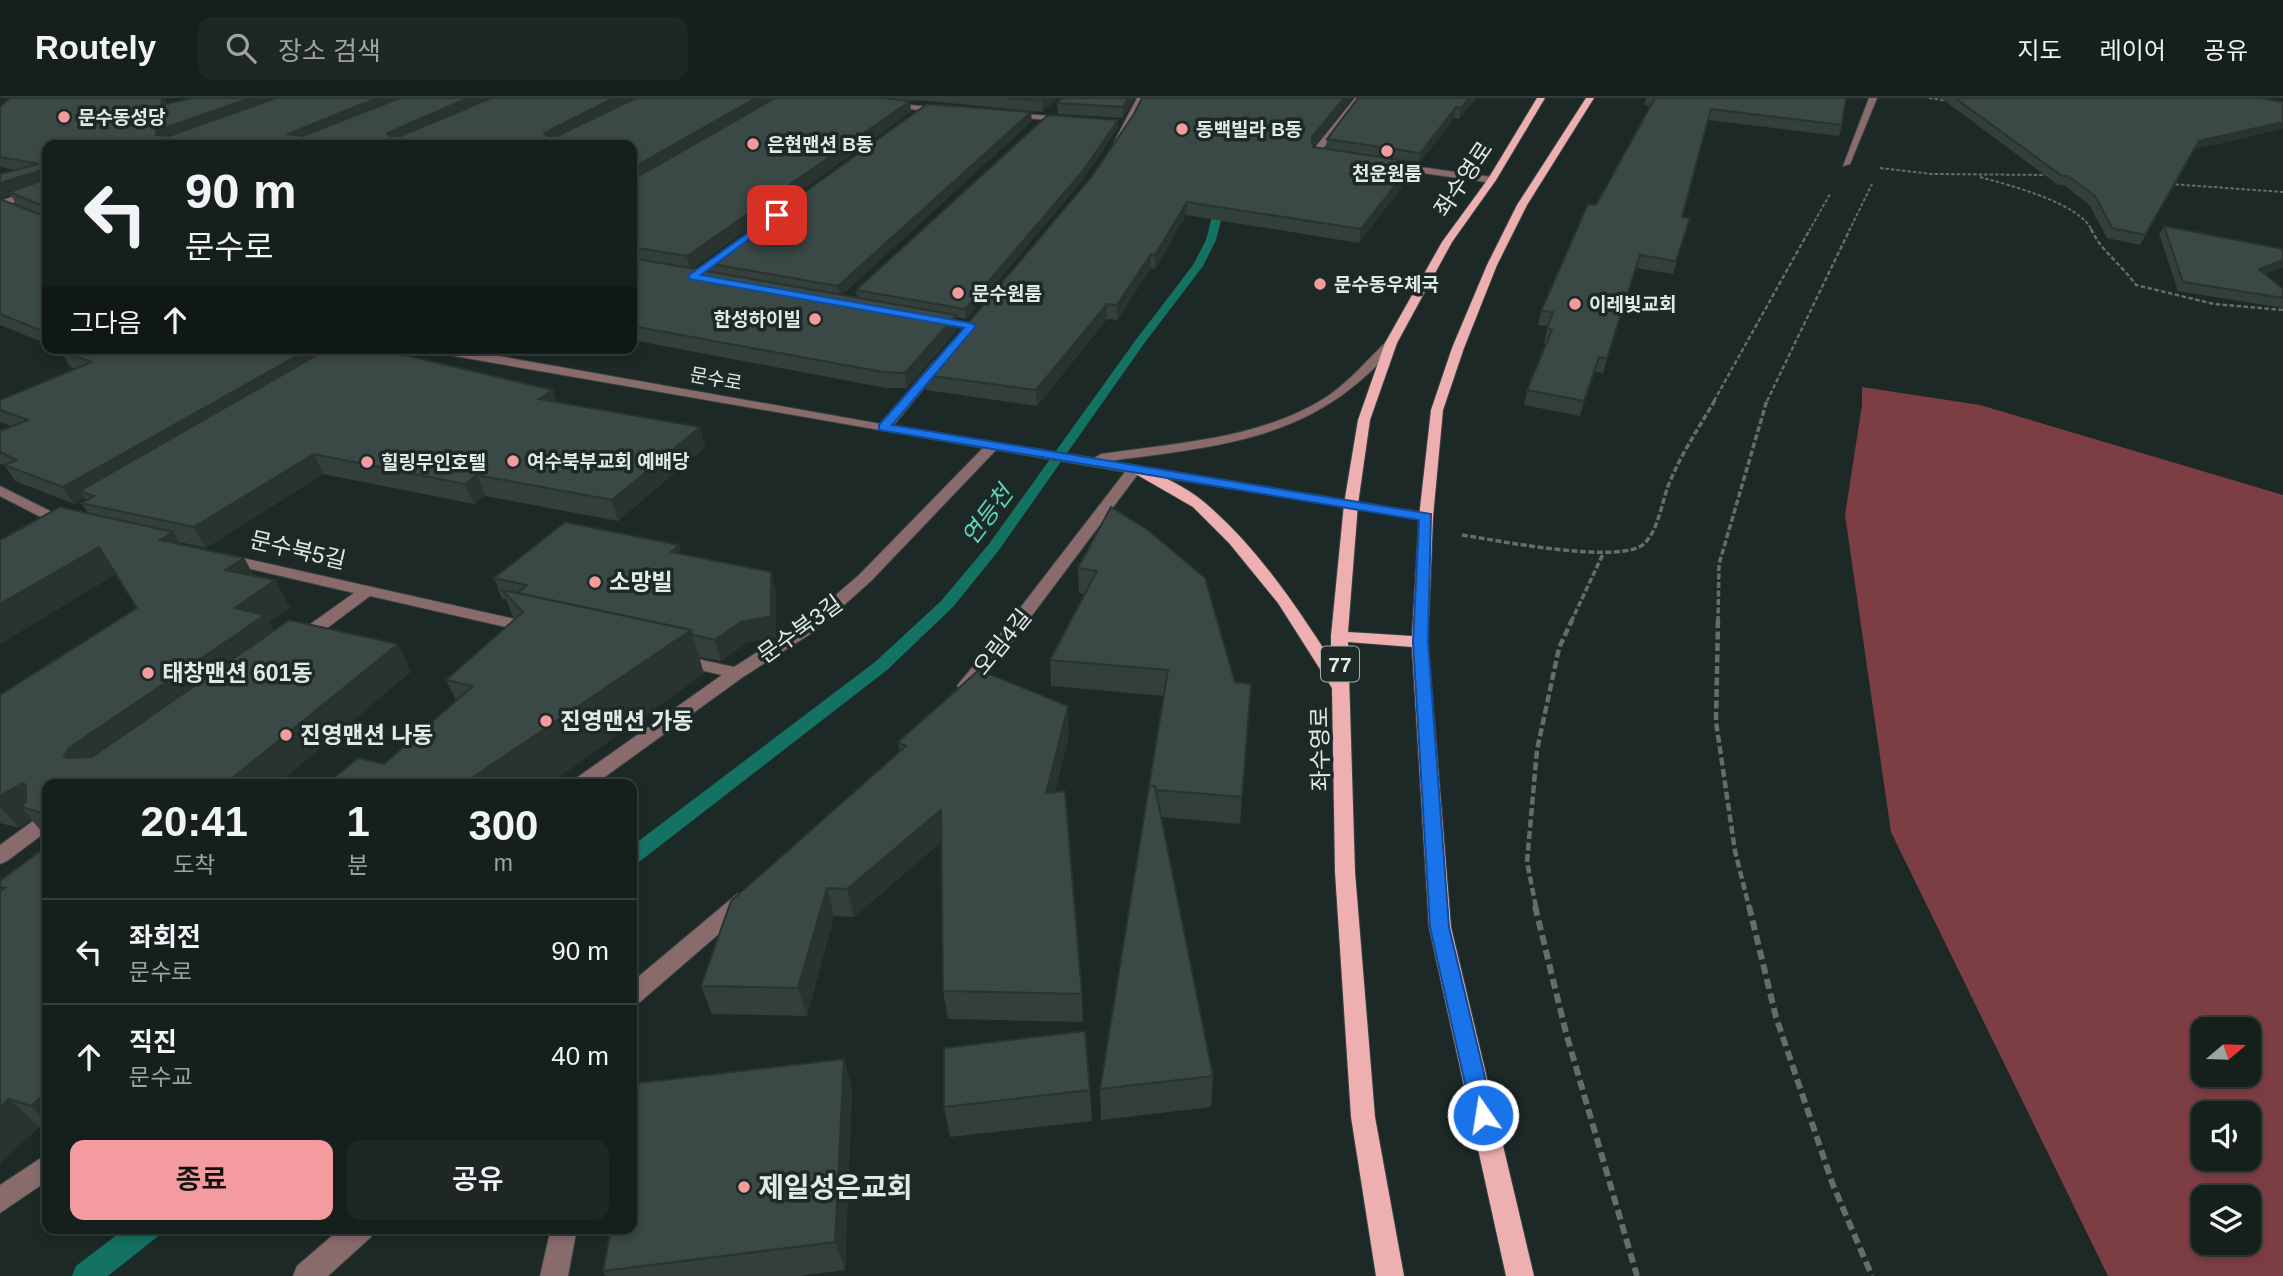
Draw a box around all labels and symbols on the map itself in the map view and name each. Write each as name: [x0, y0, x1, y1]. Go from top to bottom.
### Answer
place label: 문수동성당: [78, 107, 166, 128]
marker: 문수동성당: [56, 109, 72, 125]
place label: 동백빌라 B동: [1196, 119, 1302, 140]
marker: 동백빌라 B동: [1174, 121, 1190, 137]
place label: 은현맨션 B동: [767, 134, 873, 155]
marker: 은현맨션 B동: [745, 136, 761, 152]
street label: 좌수영로: [1429, 137, 1497, 221]
marker: 천운원룸: [1379, 143, 1395, 159]
place label: 천운원룸: [1352, 163, 1422, 184]
pin: [747, 185, 807, 245]
place label: 문수동우체국: [1334, 274, 1439, 295]
marker: 문수동우체국: [1312, 276, 1328, 292]
place label: 문수원룸: [972, 283, 1042, 304]
marker: 문수원룸: [950, 285, 966, 301]
place label: 이레빛교회: [1589, 294, 1676, 315]
marker: 이레빛교회: [1567, 296, 1583, 312]
place label: 한성하이빌: [714, 309, 801, 330]
marker: 한성하이빌: [807, 311, 823, 327]
street label: 문수로: [688, 364, 744, 394]
place label: 여수북부교회 예배당: [527, 451, 690, 472]
place label: 힐링무인호텔: [381, 452, 486, 473]
marker: 여수북부교회 예배당: [505, 453, 521, 469]
marker: 힐링무인호텔: [359, 454, 375, 470]
water label: 연등천: [956, 478, 1019, 550]
street label: 문수북5길: [248, 526, 348, 574]
place label: 소망빌: [609, 569, 672, 595]
marker: 소망빌: [587, 574, 603, 590]
street label: 문수북3길: [753, 590, 847, 668]
street label: 오림4길: [968, 604, 1036, 680]
road number: 77: [1321, 646, 1359, 682]
place label: 태창맨션 601동: [162, 660, 313, 686]
marker: 태창맨션 601동: [140, 665, 156, 681]
street label: 좌수영로: [1306, 706, 1334, 792]
place label: 진영맨션 가동: [560, 708, 693, 734]
marker: 진영맨션 가동: [538, 713, 554, 729]
place label: 진영맨션 나동: [300, 722, 433, 748]
marker: 진영맨션 나동: [278, 727, 294, 743]
north arrow: [2191, 1017, 2261, 1087]
position arrow: [1446, 1078, 1520, 1152]
place label: 제일성은교회: [758, 1172, 913, 1203]
marker: 제일성은교회: [736, 1179, 752, 1195]

